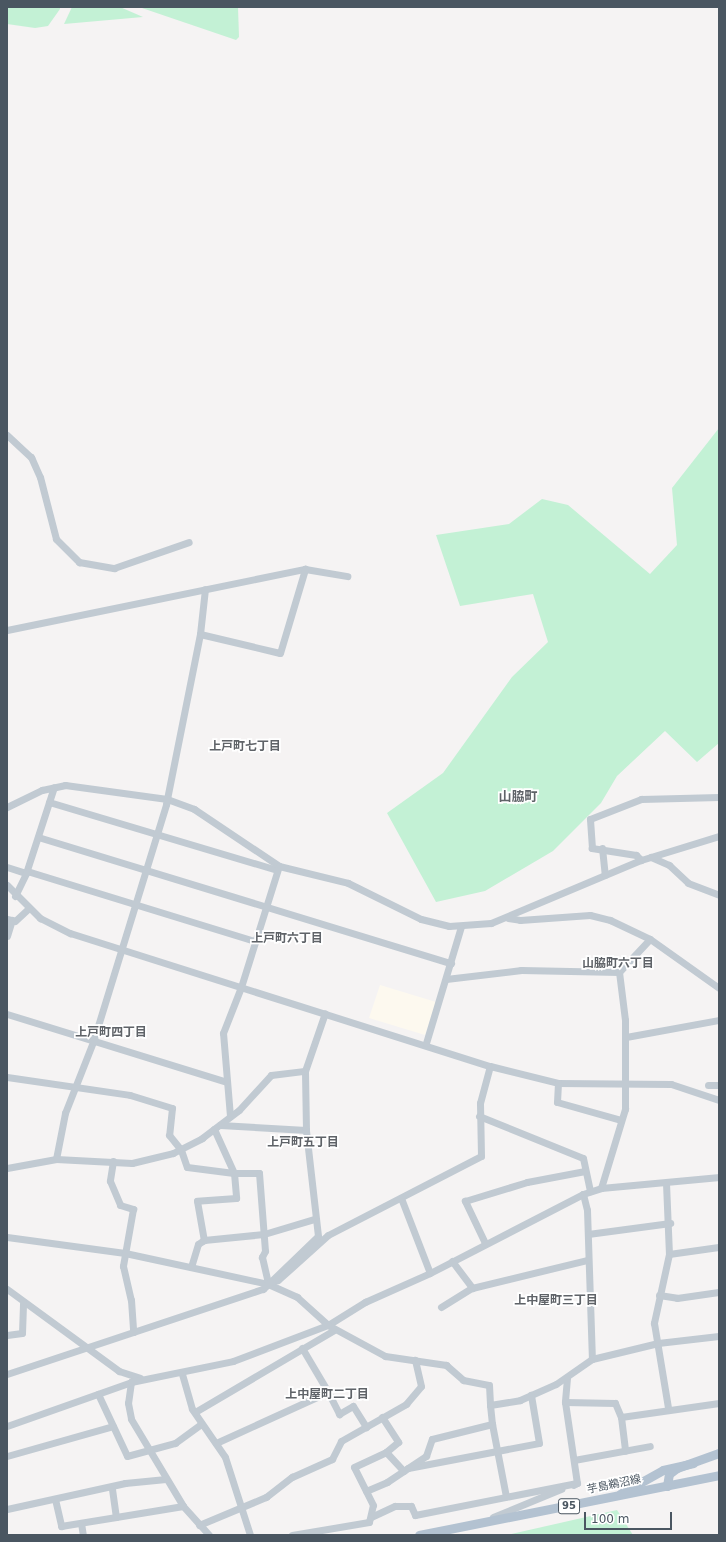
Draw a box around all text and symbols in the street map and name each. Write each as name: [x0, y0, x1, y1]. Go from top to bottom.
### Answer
district label: 上戸町七丁目: [209, 740, 281, 754]
district label: 山脇町: [499, 789, 537, 805]
district label: 上戸町六丁目: [251, 932, 323, 946]
district label: 山脇町六丁目: [582, 957, 654, 971]
district label: 上戸町四丁目: [75, 1026, 147, 1040]
district label: 上戸町五丁目: [267, 1136, 339, 1150]
district label: 上中屋町三丁目: [514, 1294, 598, 1308]
district label: 上中屋町二丁目: [285, 1388, 369, 1402]
street label: 芋島鵜沼線: [586, 1473, 642, 1497]
road number: 95: [558, 1498, 580, 1514]
scale bar: [586, 1504, 674, 1530]
text: 100 m: [591, 1512, 629, 1526]

